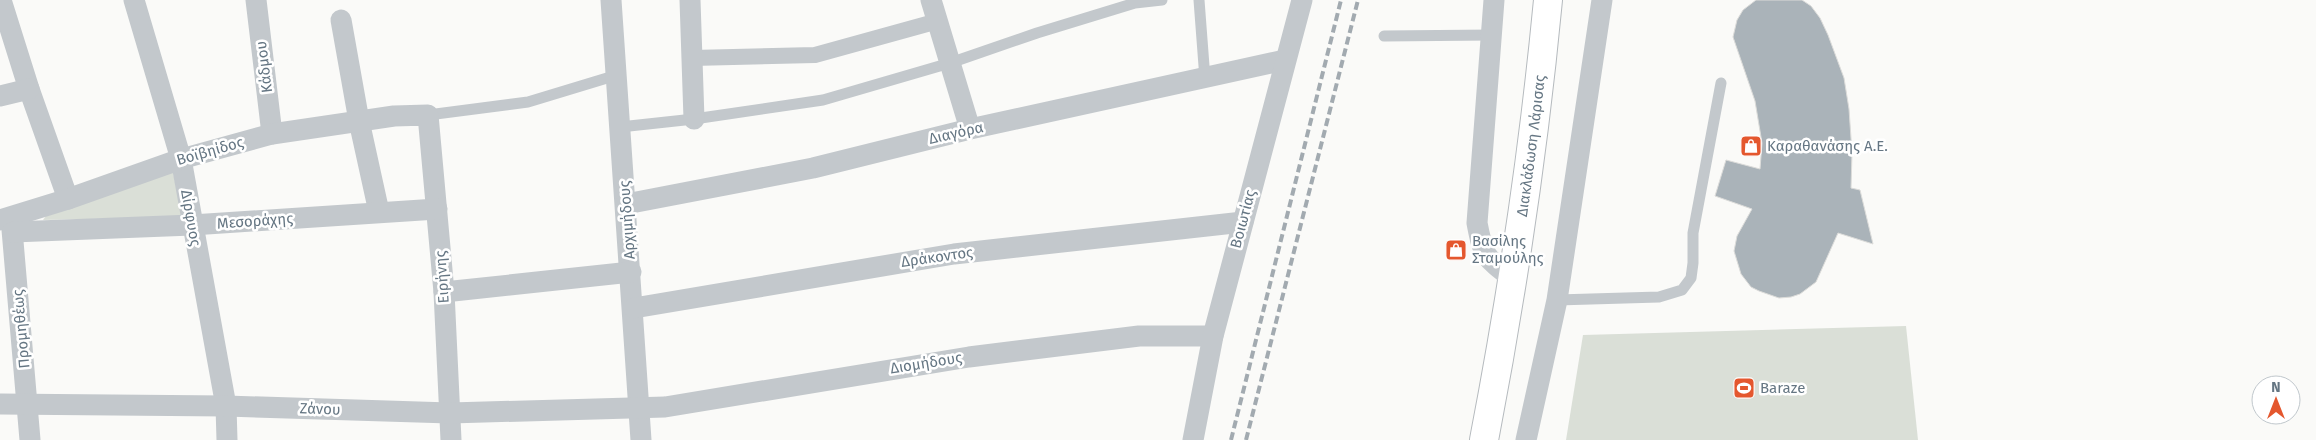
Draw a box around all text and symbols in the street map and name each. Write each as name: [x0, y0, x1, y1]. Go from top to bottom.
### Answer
street label: Κάδμου: [252, 40, 276, 94]
street label: Διακλάδωση Λάρισας: [1513, 74, 1549, 218]
street label: Διαγόρα: [927, 118, 985, 148]
street label: Βοϊβηίδος: [174, 133, 246, 169]
shop icon: Καραθανάσης Α.Ε.: [1739, 134, 1763, 158]
place label: Καραθανάσης Α.Ε.: [1767, 137, 1888, 155]
street label: Αρχιμήδους: [615, 180, 639, 260]
street label: Δίρφυος: [177, 188, 205, 248]
street label: Βοιωτίας: [1227, 188, 1259, 250]
street label: Μεσοράχης: [216, 209, 294, 233]
place label: Βασίλης Σταμούλης: [1472, 232, 1544, 267]
shop icon: Βασίλης Σταμούλης: [1444, 238, 1468, 262]
street label: Δράκοντος: [900, 243, 974, 271]
street label: Ειρήνης: [431, 250, 453, 304]
street label: Προμηθέως: [9, 289, 33, 369]
street label: Διομήδους: [889, 348, 963, 378]
north arrow: [2251, 375, 2301, 425]
sports icon: Baraze: [1732, 376, 1756, 400]
place label: Baraze: [1760, 379, 1805, 397]
text: N: [2271, 379, 2281, 396]
street label: Ζάνου: [299, 399, 341, 419]

